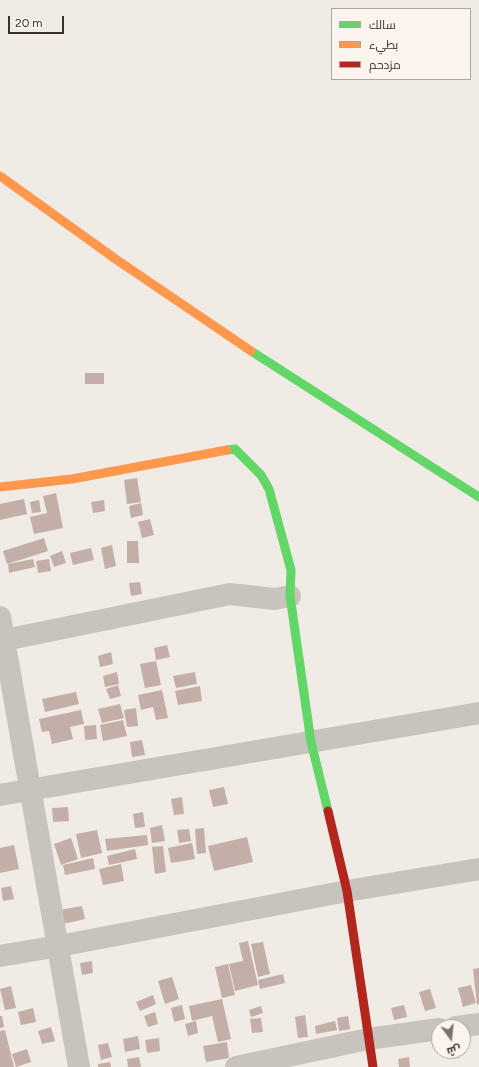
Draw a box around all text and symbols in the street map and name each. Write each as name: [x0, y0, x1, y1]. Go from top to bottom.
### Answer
scale bar: [10, 8, 66, 34]
legend: [331, 8, 471, 80]
text: 20 m: [15, 16, 43, 30]
text: سالك: [369, 18, 396, 32]
text: بطيء: [369, 38, 398, 52]
text: مزدحم: [369, 58, 401, 72]
north arrow: [431, 1019, 471, 1059]
text: ش: [445, 1042, 462, 1058]

